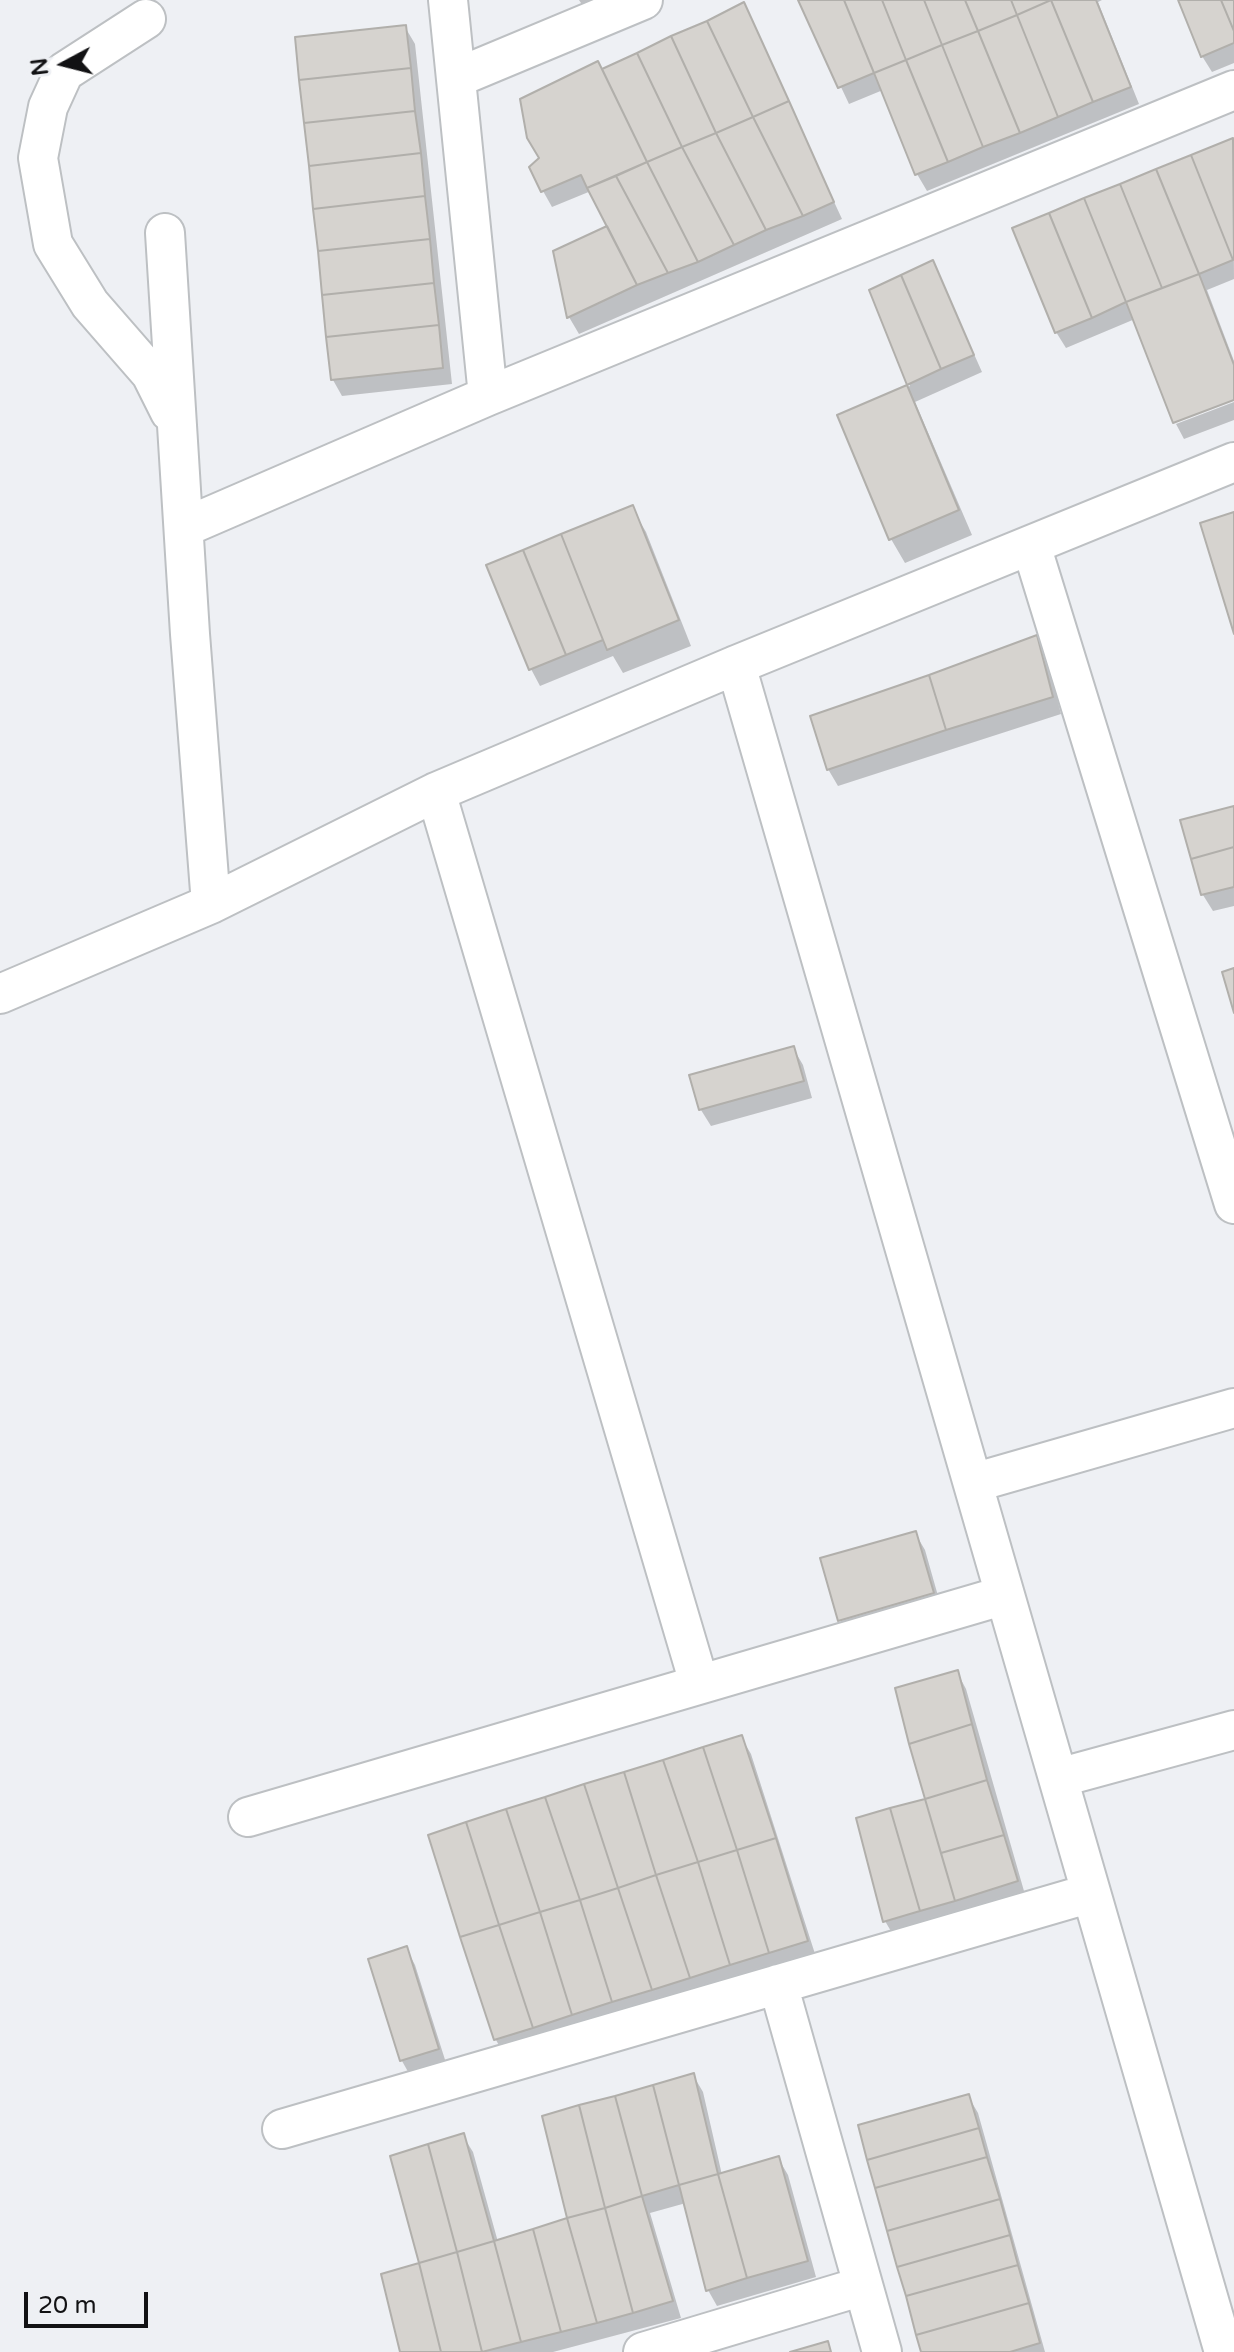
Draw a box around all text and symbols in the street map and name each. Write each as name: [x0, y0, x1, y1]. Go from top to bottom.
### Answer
north arrow: [24, 24, 104, 104]
text: N: [26, 57, 54, 77]
scale bar: [28, 2276, 152, 2326]
text: 20 m: [38, 2291, 96, 2320]

